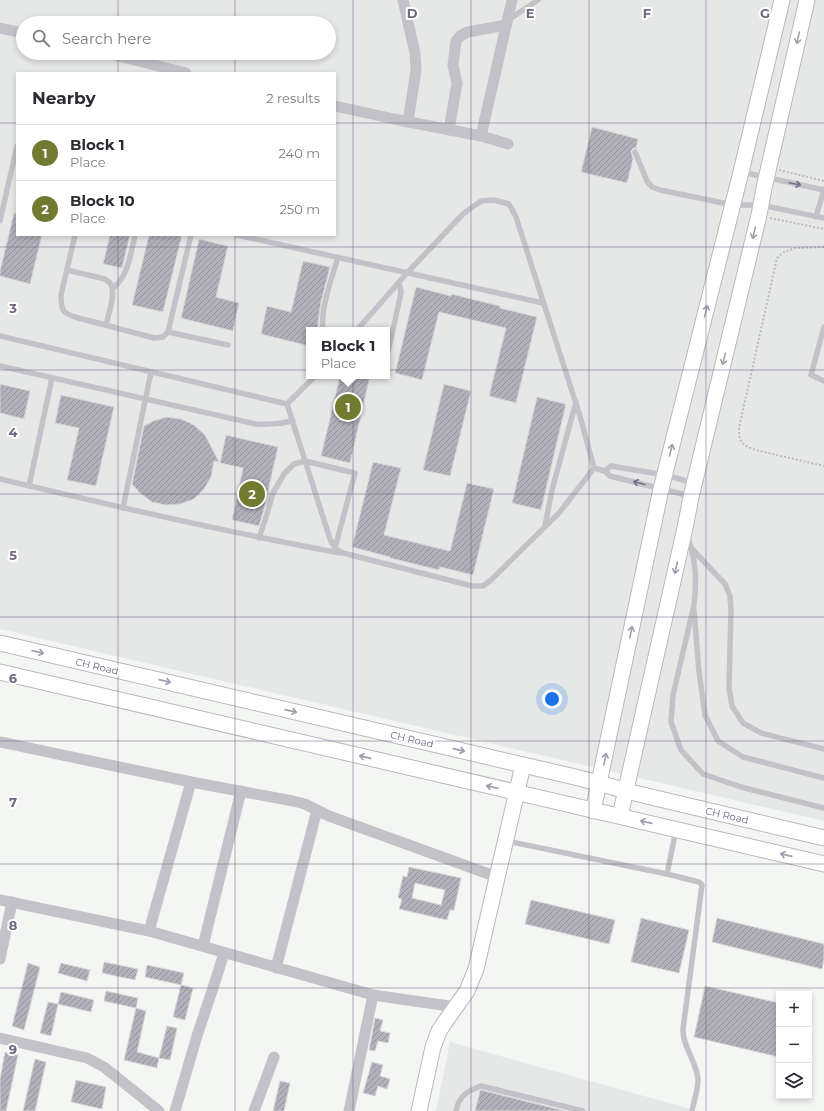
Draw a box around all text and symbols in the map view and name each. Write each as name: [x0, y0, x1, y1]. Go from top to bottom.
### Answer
text: D: [407, 5, 418, 21]
text: E: [526, 5, 535, 21]
text: F: [643, 5, 651, 21]
text: G: [760, 5, 770, 21]
search box: [16, 16, 336, 60]
icon: search: [30, 27, 52, 49]
text: Search here: [62, 29, 151, 48]
one-way arrow: [794, 31, 802, 44]
text: Nearby: [32, 88, 96, 108]
text: 2 results: [266, 90, 320, 106]
text: Block 1: [70, 135, 125, 154]
text: 1: [42, 145, 48, 161]
text: 240 m: [279, 145, 320, 161]
text: Place: [70, 154, 106, 170]
one-way arrow: [788, 180, 801, 188]
text: Block 10: [70, 191, 135, 210]
text: 2: [41, 201, 49, 217]
text: 250 m: [279, 201, 320, 217]
text: Place: [70, 210, 106, 226]
one-way arrow: [750, 226, 758, 239]
text: 3: [8, 300, 17, 316]
one-way arrow: [703, 304, 710, 317]
popup: [306, 327, 390, 379]
text: Block 1: [321, 336, 375, 355]
one-way arrow: [719, 353, 727, 366]
text: Place: [321, 355, 356, 371]
pin: 1: [335, 392, 361, 422]
text: 4: [9, 424, 18, 440]
one-way arrow: [668, 444, 675, 457]
pin: 2: [239, 479, 265, 509]
one-way arrow: [633, 479, 646, 487]
text: 5: [9, 547, 17, 563]
one-way arrow: [671, 561, 679, 574]
one-way arrow: [628, 626, 636, 639]
one-way arrow: [31, 649, 44, 656]
street label: CH Road: [74, 655, 120, 678]
text: 6: [9, 670, 18, 686]
one-way arrow: [158, 678, 171, 686]
your location: [542, 689, 562, 709]
one-way arrow: [284, 707, 297, 715]
street label: CH Road: [389, 728, 435, 751]
one-way arrow: [452, 747, 465, 755]
one-way arrow: [359, 753, 372, 760]
one-way arrow: [601, 753, 609, 766]
one-way arrow: [486, 782, 499, 790]
text: 7: [9, 794, 17, 810]
street label: CH Road: [704, 804, 750, 827]
one-way arrow: [640, 818, 653, 826]
one-way arrow: [780, 851, 793, 859]
text: 8: [9, 917, 18, 933]
map controls: [776, 991, 812, 1099]
button: +: [776, 991, 812, 1027]
button: −: [776, 1027, 812, 1063]
text: 9: [9, 1041, 17, 1057]
button: layers: [776, 1063, 812, 1099]

